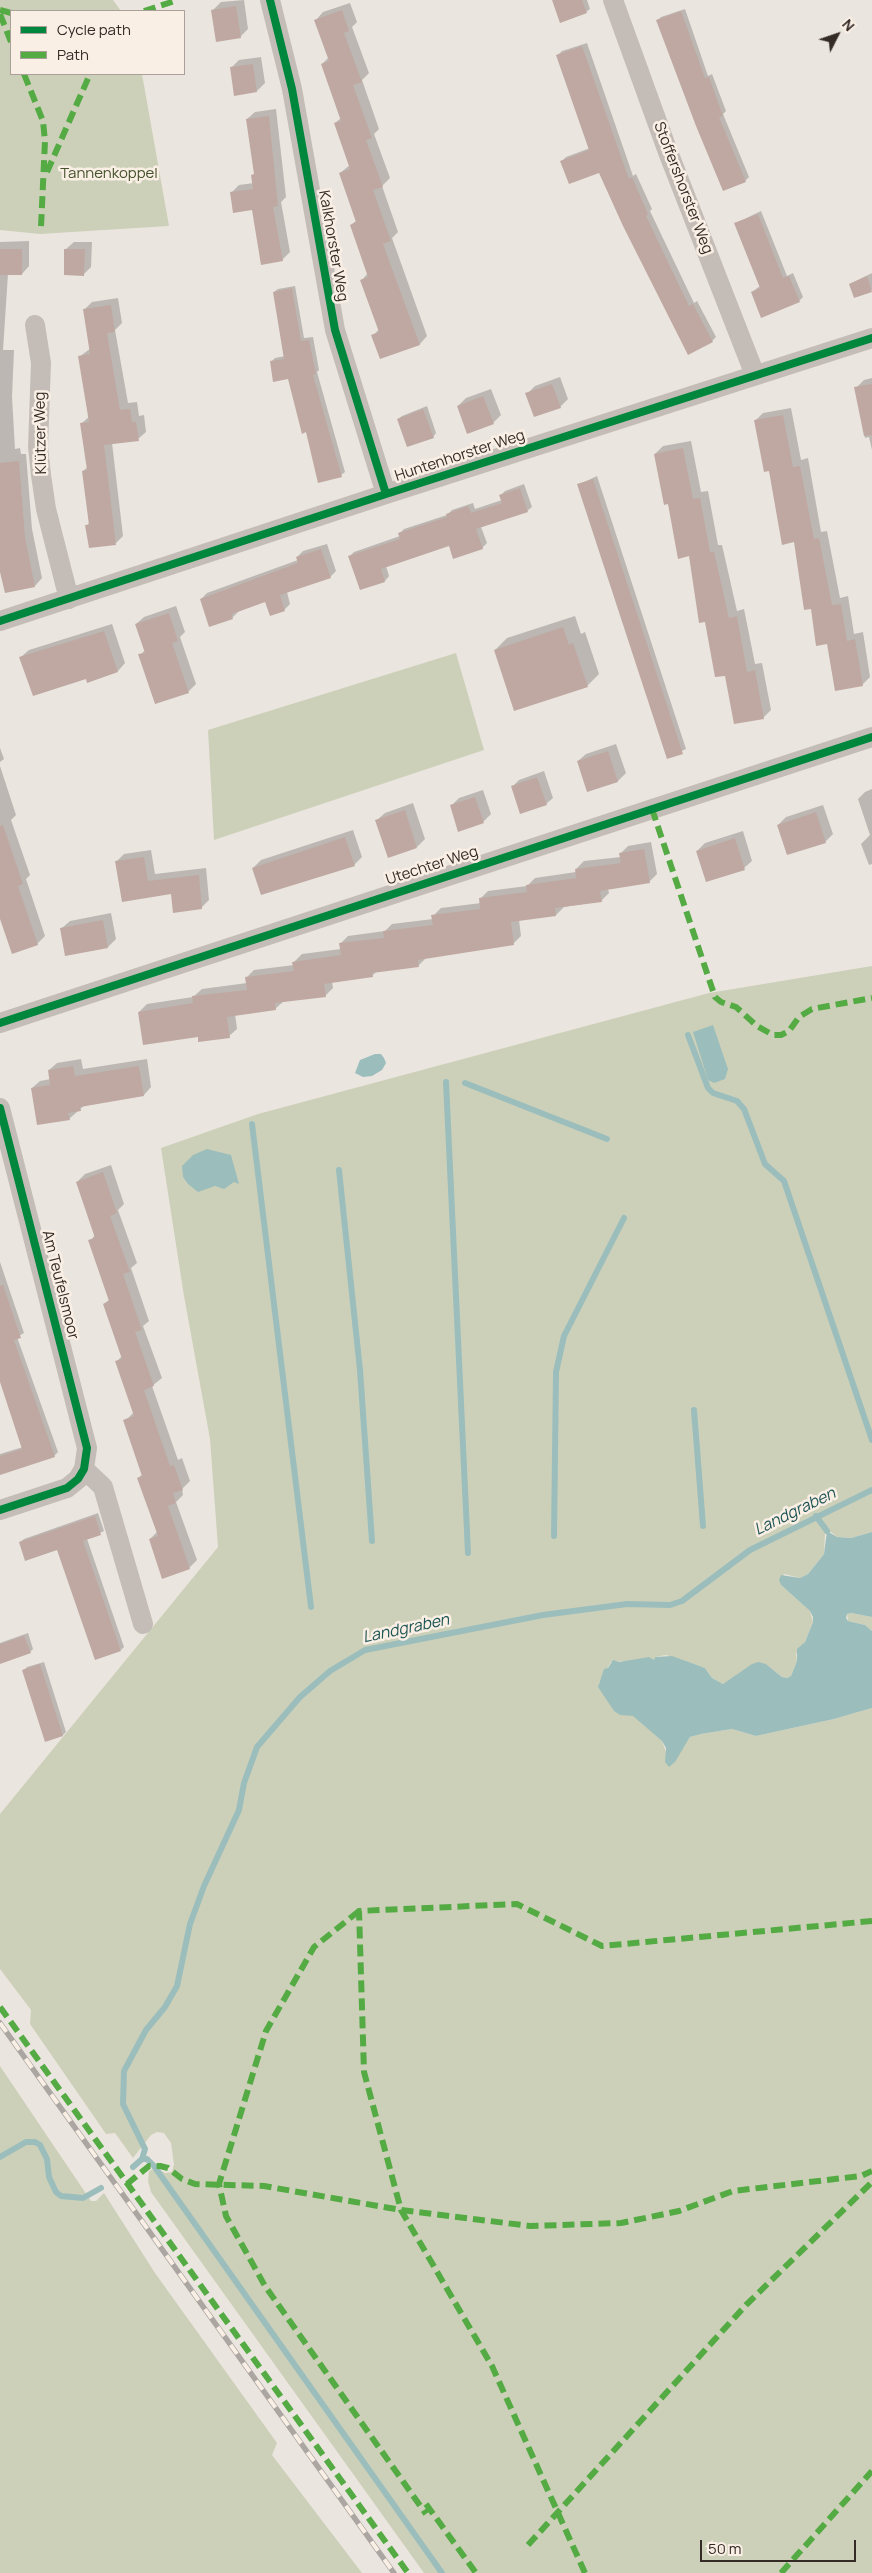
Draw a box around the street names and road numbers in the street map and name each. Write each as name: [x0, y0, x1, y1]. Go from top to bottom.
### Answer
street label: Stoffershorster Weg: [650, 120, 716, 256]
street label: Kalkhorster Weg: [314, 189, 352, 303]
street label: Klützer Weg: [31, 392, 51, 474]
street label: Huntenhorster Weg: [393, 426, 527, 486]
street label: Utechter Weg: [384, 843, 480, 889]
street label: Am Teufelsmoor: [38, 1229, 82, 1341]

